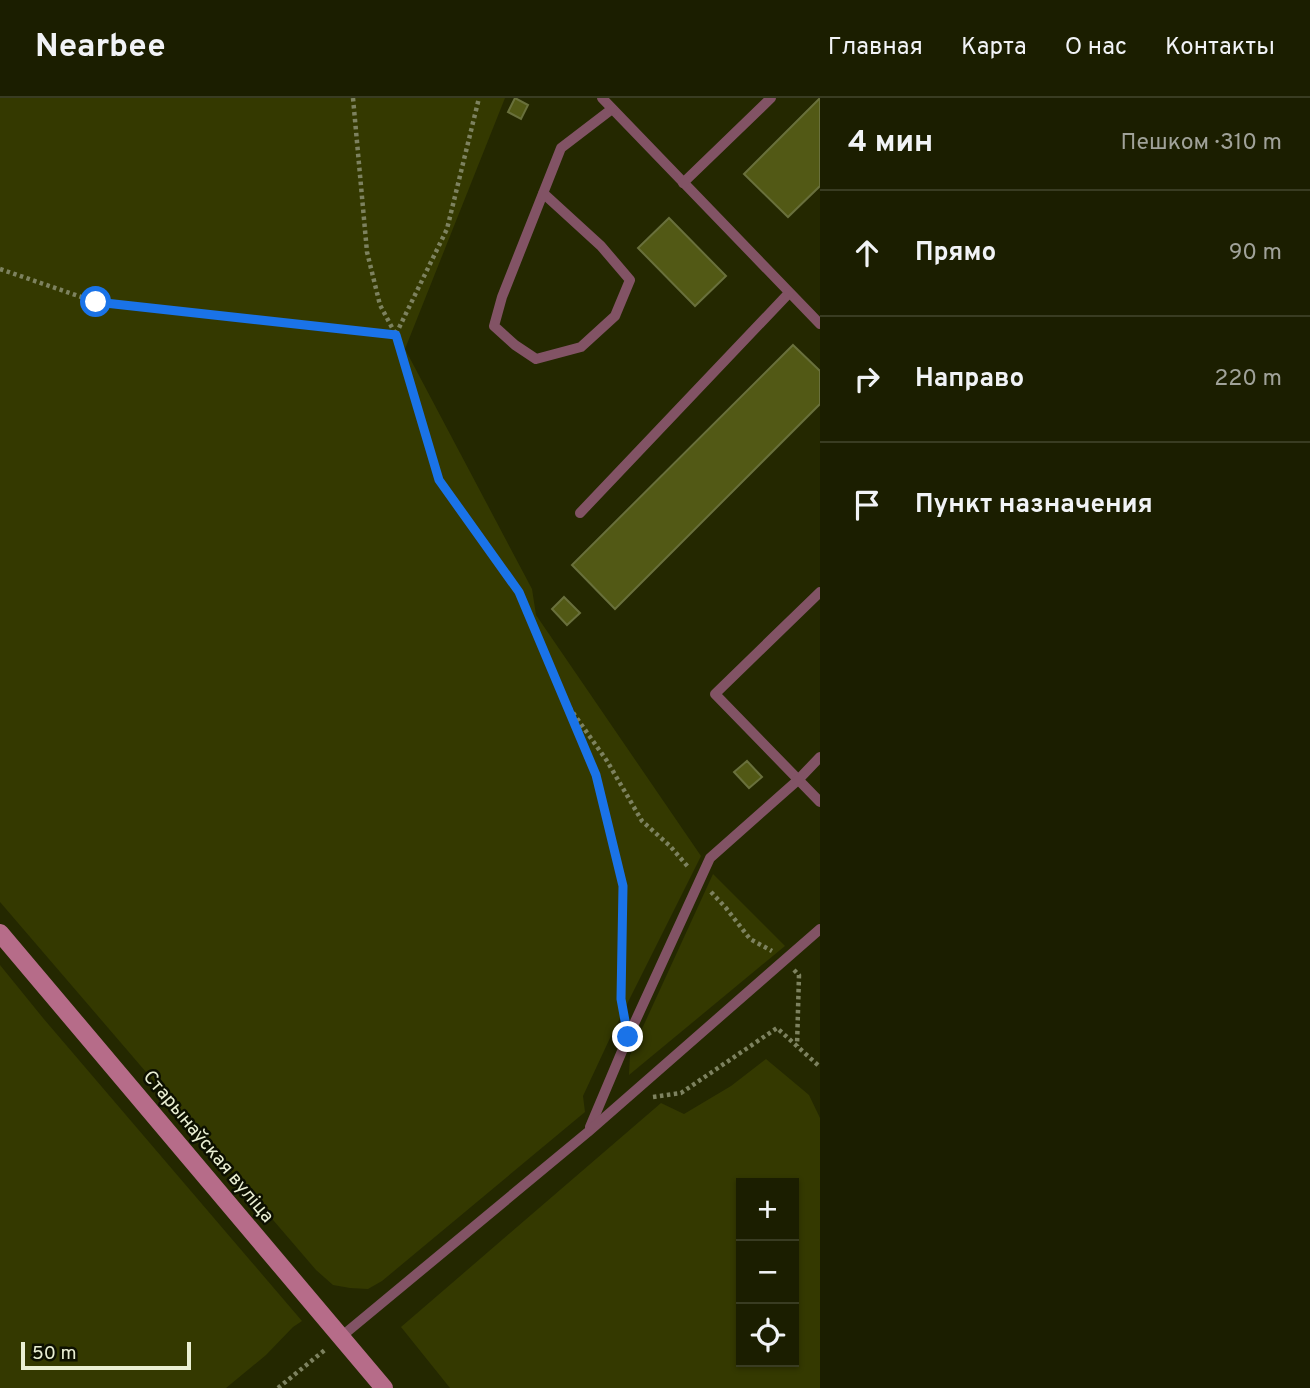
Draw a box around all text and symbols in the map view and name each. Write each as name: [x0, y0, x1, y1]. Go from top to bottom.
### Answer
text: Nearbee: [35, 27, 166, 69]
text: Главная: [828, 33, 923, 63]
text: Карта: [961, 33, 1027, 63]
text: О нас: [1065, 33, 1127, 63]
text: Контакты: [1165, 33, 1275, 63]
text: 4 мин: [848, 125, 933, 162]
text: Пешком · 310 m: [1121, 129, 1282, 158]
icon: ahead: [848, 234, 886, 272]
text: Прямо: [915, 237, 996, 270]
text: 90 m: [1229, 239, 1282, 268]
route start: [80, 286, 111, 317]
icon: right: [848, 360, 886, 398]
text: Направо: [915, 363, 1024, 396]
text: 220 m: [1214, 365, 1282, 394]
icon: arrive: [848, 486, 886, 524]
text: Пункт назначения: [915, 489, 1153, 522]
route end: [612, 1021, 643, 1052]
street label: Старынаўская вуліца: [137, 1066, 279, 1228]
map controls: [736, 1178, 799, 1367]
button: +: [736, 1178, 799, 1241]
button: −: [736, 1241, 799, 1304]
button: locate: [736, 1304, 799, 1367]
scale bar: [21, 1339, 191, 1371]
text: 50 m: [32, 1342, 77, 1366]

